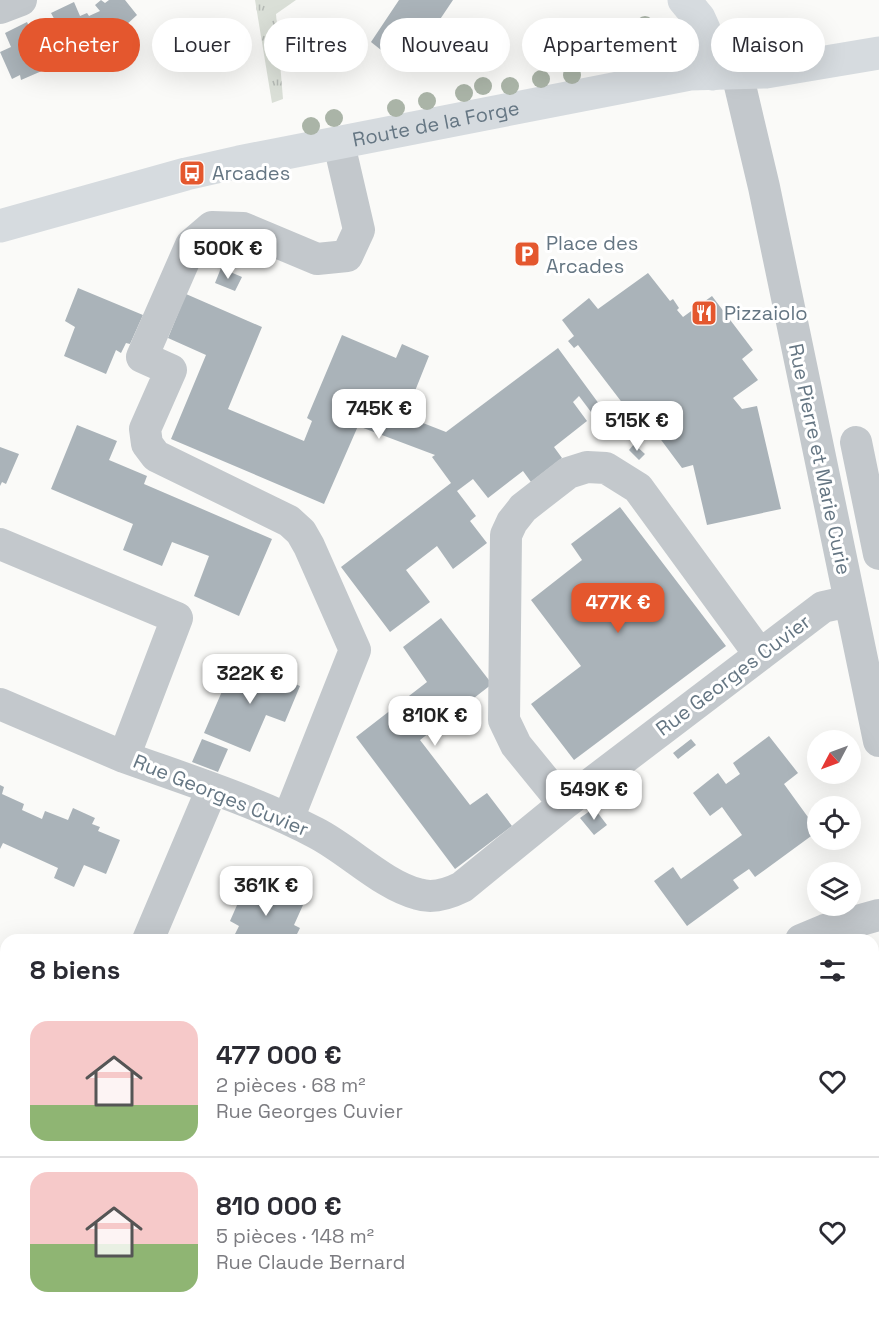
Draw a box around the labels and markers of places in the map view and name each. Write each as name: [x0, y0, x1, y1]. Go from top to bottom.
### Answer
bus stop icon: Arcades: [177, 158, 207, 188]
place label: Arcades: [212, 160, 290, 186]
pin: 500K €: [179, 229, 277, 280]
place label: Place des Arcades: [546, 230, 638, 279]
parking icon: Place des Arcades: [512, 239, 542, 269]
restaurant icon: Pizzaiolo: [689, 298, 719, 328]
place label: Pizzaiolo: [724, 300, 808, 326]
pin: 745K €: [330, 389, 428, 440]
pin: 515K €: [588, 401, 686, 452]
pin: 477K €: [569, 583, 667, 634]
pin: 322K €: [201, 654, 299, 705]
pin: 810K €: [386, 696, 484, 747]
pin: 549K €: [545, 770, 643, 821]
pin: 361K €: [217, 866, 315, 917]

